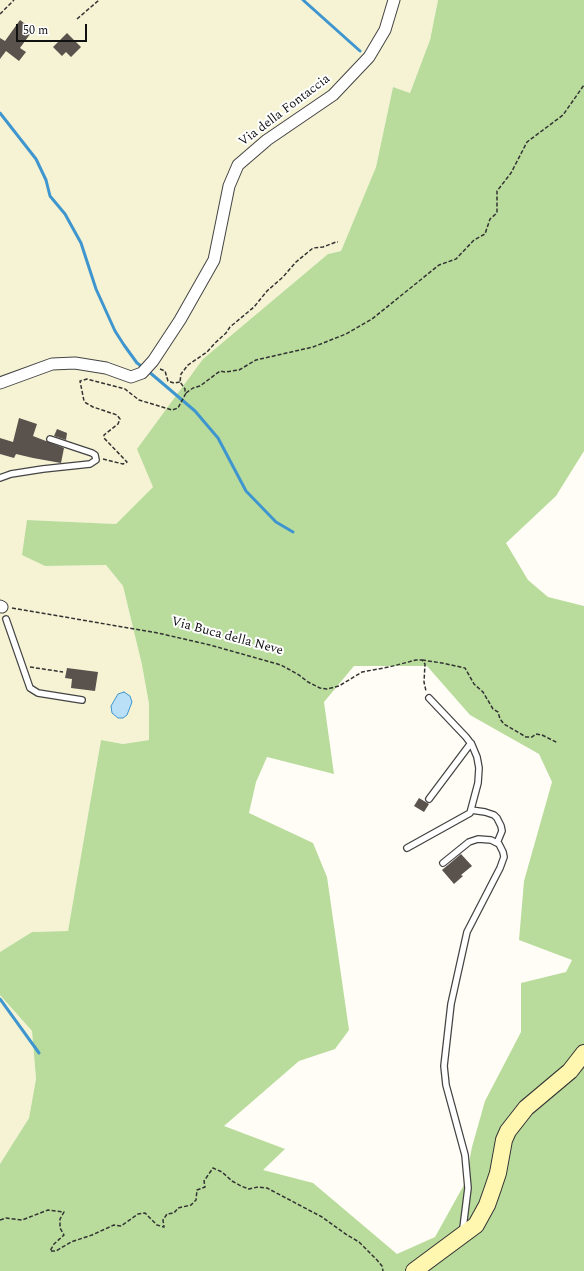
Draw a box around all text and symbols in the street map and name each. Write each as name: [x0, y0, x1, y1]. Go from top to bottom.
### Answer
scale bar: [18, 16, 89, 42]
text: 50 m: [23, 21, 48, 40]
street label: Via della Fontaccia: [236, 72, 334, 150]
street label: Via Buca della Neve: [169, 615, 285, 659]

